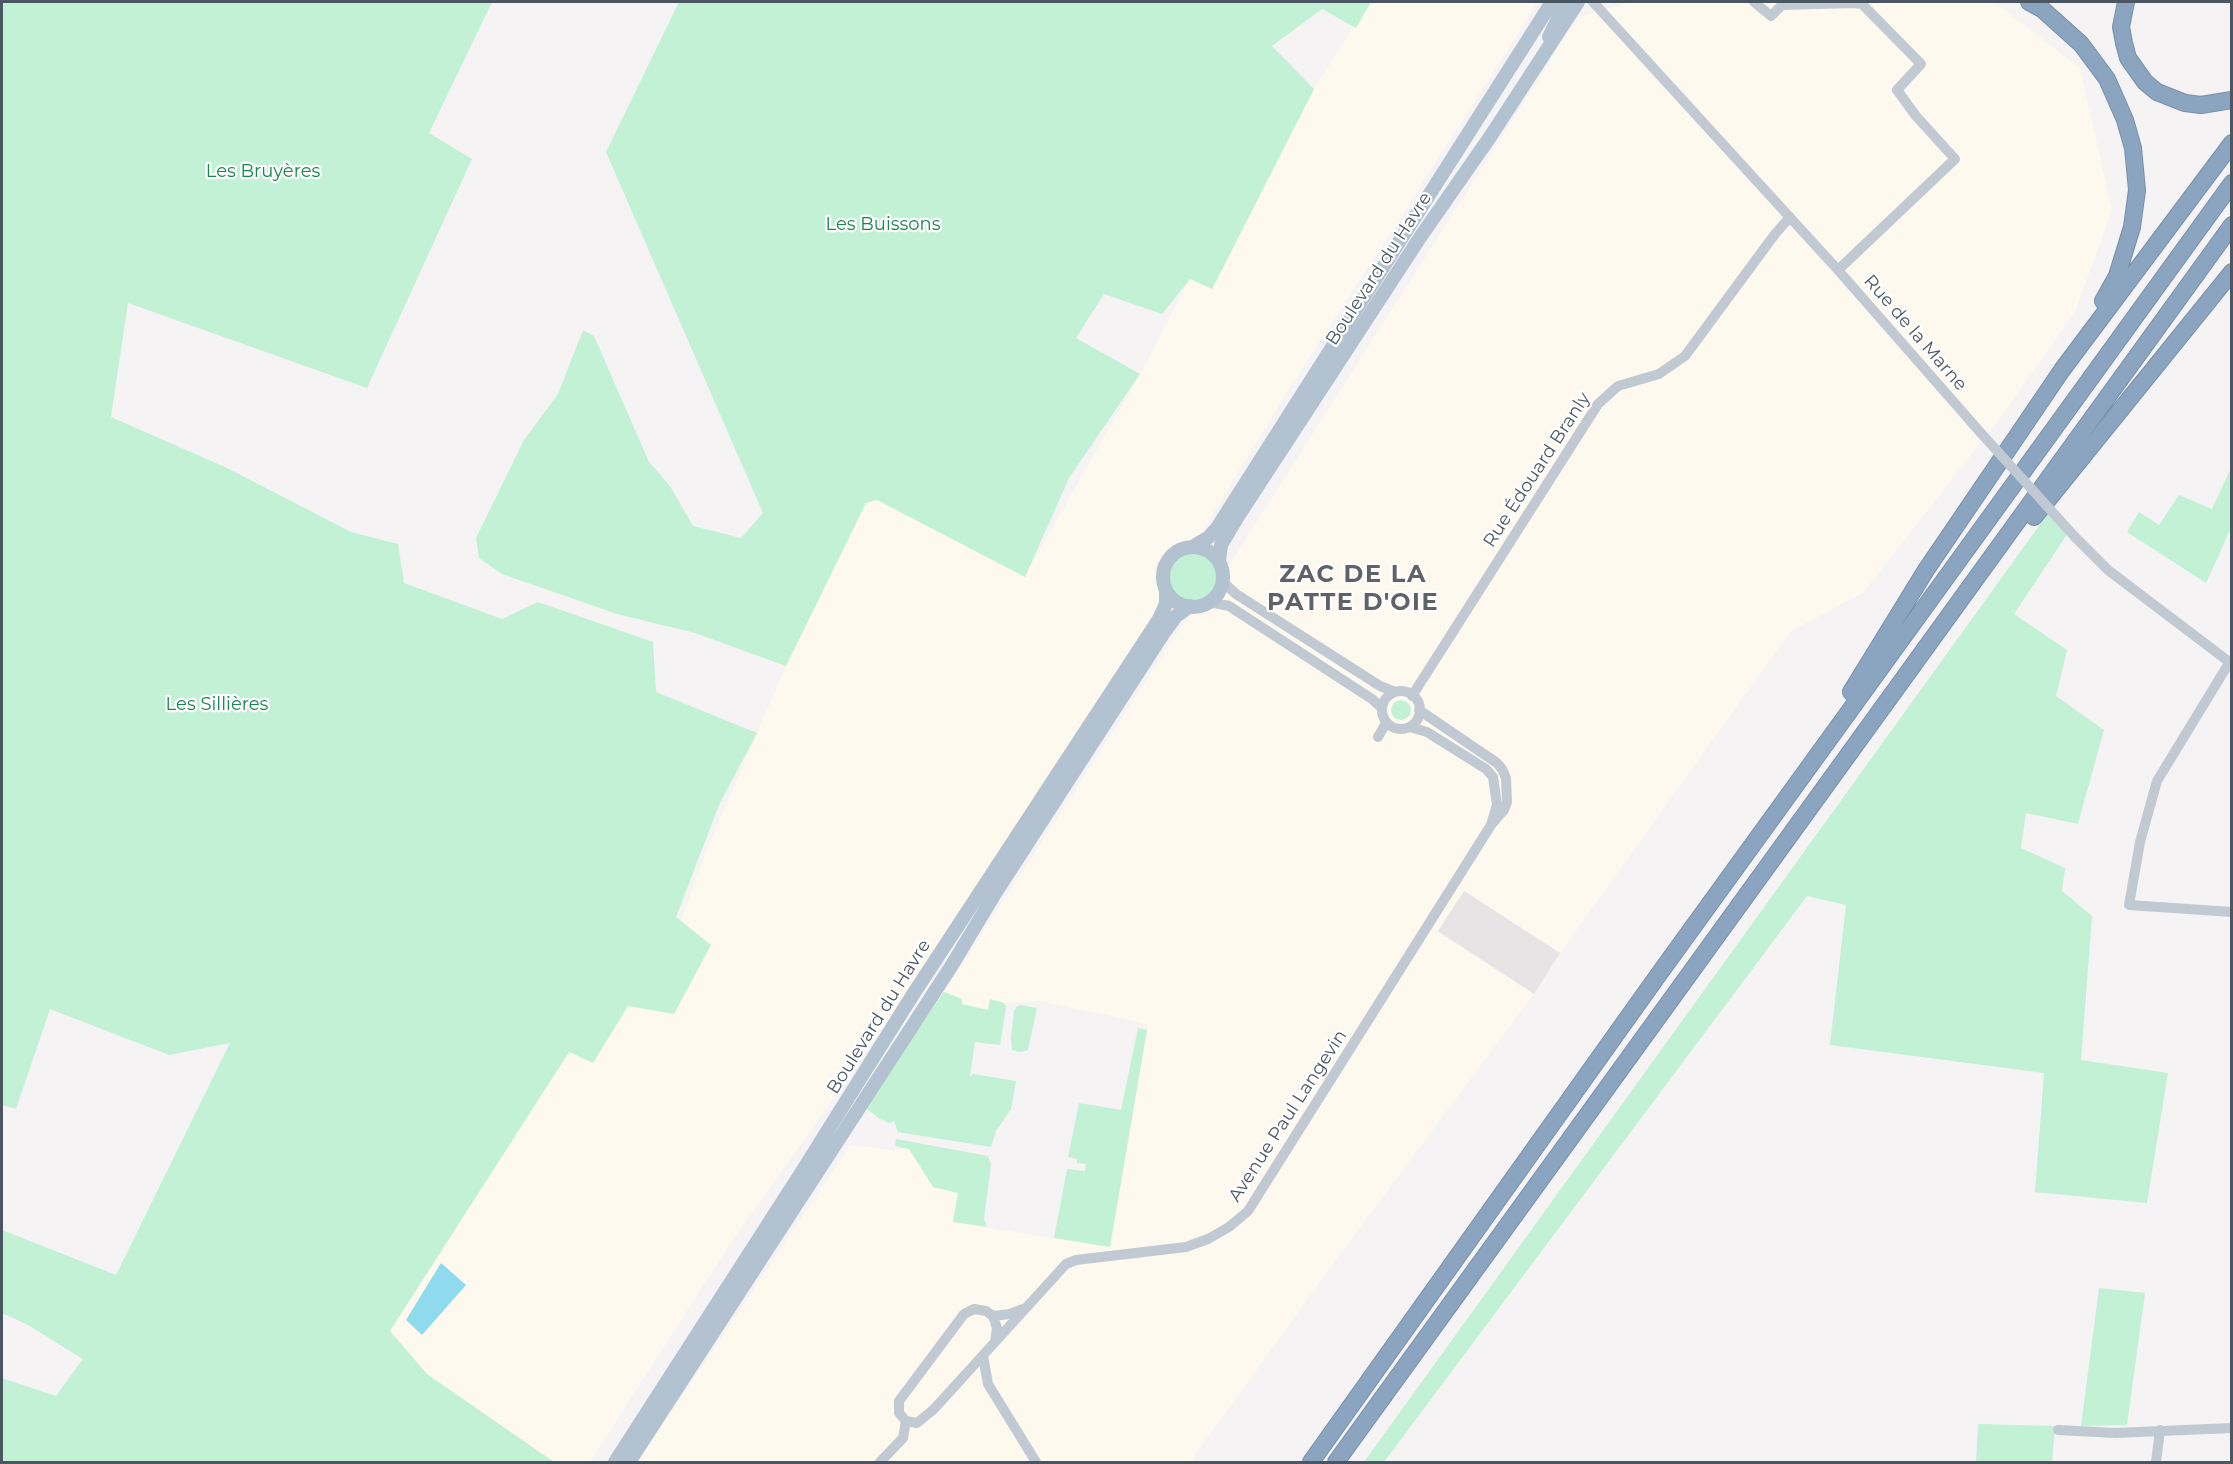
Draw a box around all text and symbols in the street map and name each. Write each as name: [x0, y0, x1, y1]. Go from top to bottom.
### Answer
park label: Les Bruyères: [206, 161, 320, 183]
street label: Boulevard du Havre: [1321, 188, 1437, 350]
park label: Les Buissons: [825, 214, 941, 236]
street label: Rue de la Marne: [1859, 271, 1971, 395]
street label: Rue Édouard Branly: [1479, 389, 1595, 551]
district label: ZAC DE LA PATTE D'OIE: [1267, 561, 1439, 617]
park label: Les Sillières: [166, 694, 268, 716]
street label: Boulevard du Havre: [823, 936, 935, 1098]
street label: Avenue Paul Langevin: [1224, 1026, 1352, 1206]

